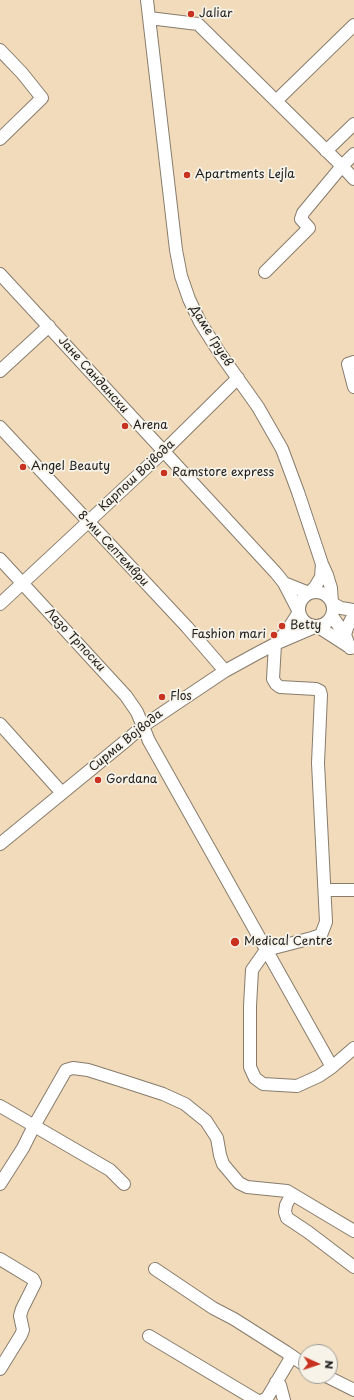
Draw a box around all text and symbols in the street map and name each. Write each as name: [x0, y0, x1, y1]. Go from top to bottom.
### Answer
place label: Jaliar: [199, 7, 233, 21]
marker: Jaliar: [186, 9, 196, 19]
place label: Apartments Lejla: [195, 168, 295, 182]
marker: Apartments Lejla: [182, 170, 192, 180]
street label: Даме Груев: [186, 303, 236, 369]
street label: Јане Сандански: [55, 334, 131, 416]
place label: Arena: [133, 419, 168, 433]
marker: Arena: [120, 421, 130, 431]
street label: Карпош Војвода: [96, 437, 178, 515]
place label: Angel Beauty: [31, 460, 110, 474]
marker: Angel Beauty: [18, 462, 28, 472]
place label: Ramstore express: [172, 466, 274, 480]
marker: Ramstore express: [159, 468, 169, 478]
street label: 8-ми Септември: [74, 508, 152, 590]
street label: Лазо Трпоски: [42, 605, 108, 675]
place label: Betty: [290, 619, 321, 633]
marker: Betty: [277, 621, 287, 631]
place label: Fashion mari: [191, 628, 266, 642]
marker: Fashion mari: [269, 630, 279, 640]
place label: Flos: [170, 690, 192, 704]
marker: Flos: [157, 692, 167, 702]
street label: Сирма Војвода: [86, 707, 166, 775]
place label: Gordana: [106, 773, 157, 787]
marker: Gordana: [93, 775, 103, 785]
place label: Medical Centre: [244, 935, 332, 949]
marker: Medical Centre: [229, 936, 241, 948]
north arrow: [298, 1344, 338, 1384]
text: N: [321, 1360, 338, 1369]

